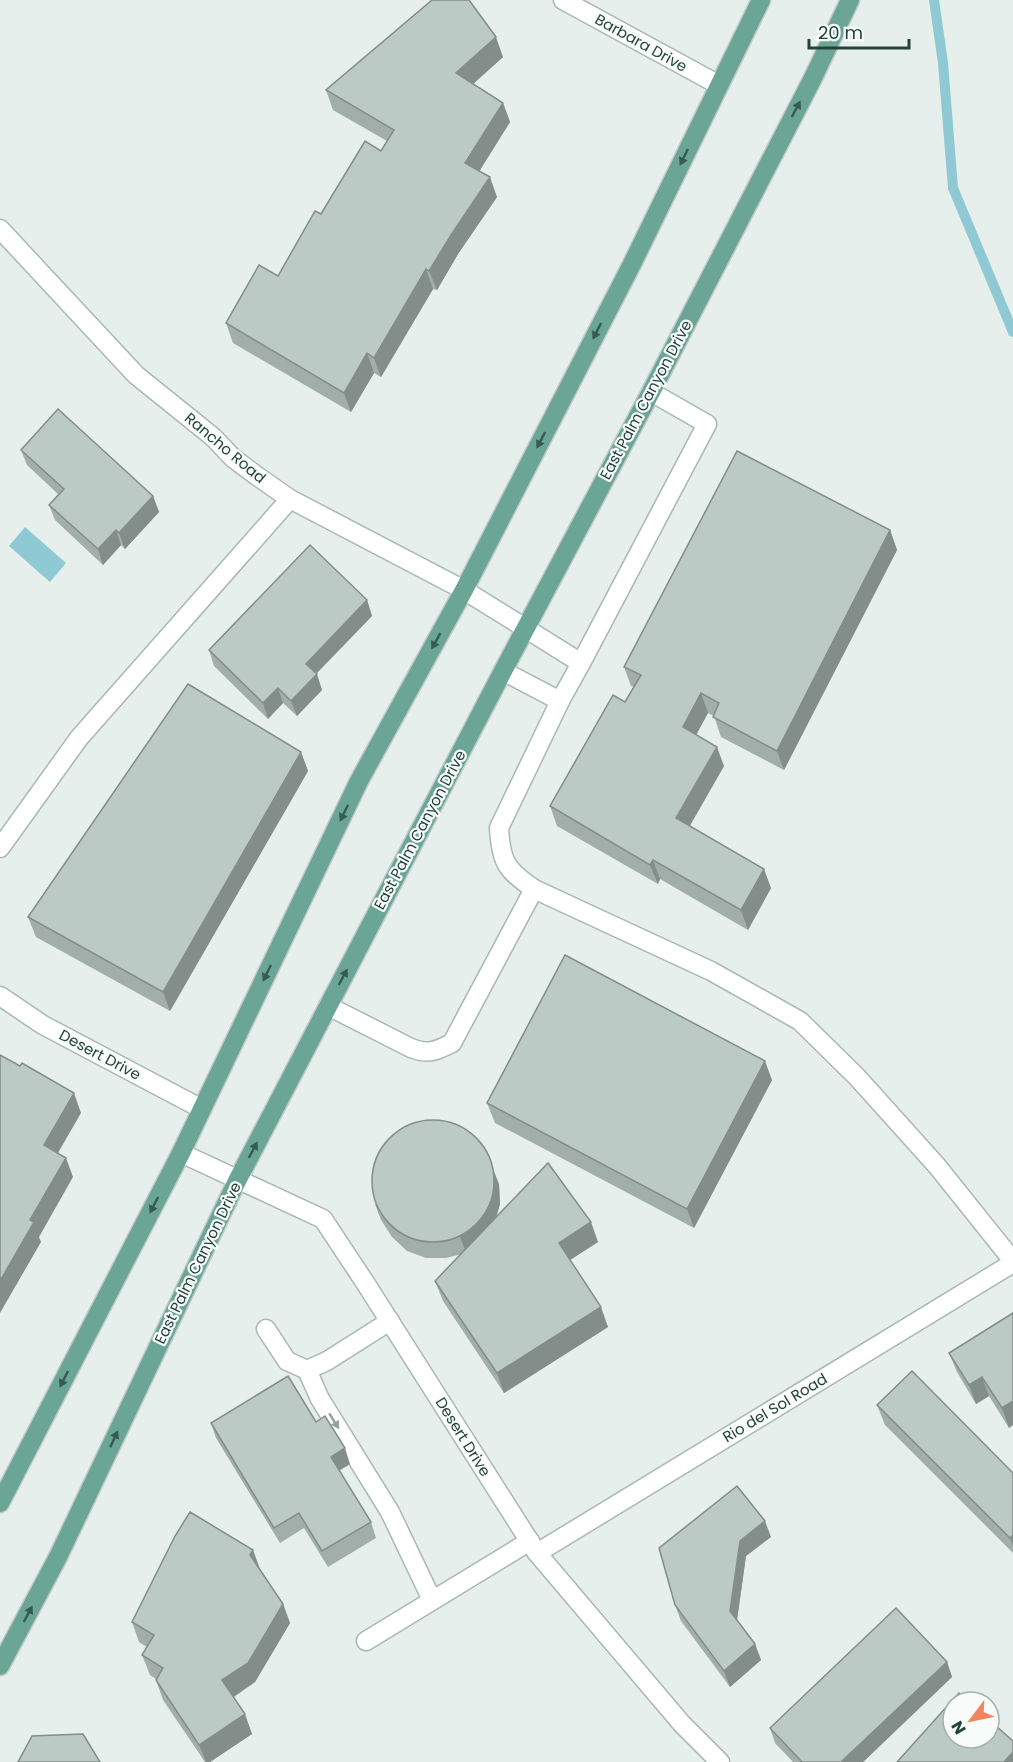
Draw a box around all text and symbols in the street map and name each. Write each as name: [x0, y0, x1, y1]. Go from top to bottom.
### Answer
street label: Barbara Drive: [591, 9, 691, 77]
scale bar: [809, 12, 910, 50]
text: 20 m: [818, 20, 863, 45]
one-way arrow: [791, 101, 801, 118]
one-way arrow: [679, 148, 689, 165]
street label: East Palm Canyon Drive: [595, 316, 697, 483]
one-way arrow: [592, 323, 602, 340]
street label: Rancho Road: [180, 407, 270, 488]
one-way arrow: [537, 431, 546, 448]
one-way arrow: [431, 633, 441, 650]
street label: East Palm Canyon Drive: [369, 746, 471, 913]
one-way arrow: [339, 804, 349, 821]
one-way arrow: [262, 965, 271, 982]
one-way arrow: [338, 968, 348, 986]
street label: Desert Drive: [56, 1024, 145, 1085]
one-way arrow: [248, 1141, 258, 1158]
street label: East Palm Canyon Drive: [149, 1178, 246, 1347]
one-way arrow: [149, 1197, 159, 1214]
street label: Rio del Sol Road: [718, 1368, 831, 1447]
one-way arrow: [59, 1370, 69, 1387]
street label: Desert Drive: [431, 1393, 496, 1480]
one-way arrow: [329, 1413, 340, 1429]
one-way arrow: [110, 1431, 119, 1448]
one-way arrow: [23, 1605, 33, 1622]
north arrow: [941, 1690, 1001, 1750]
text: N: [946, 1716, 972, 1739]

